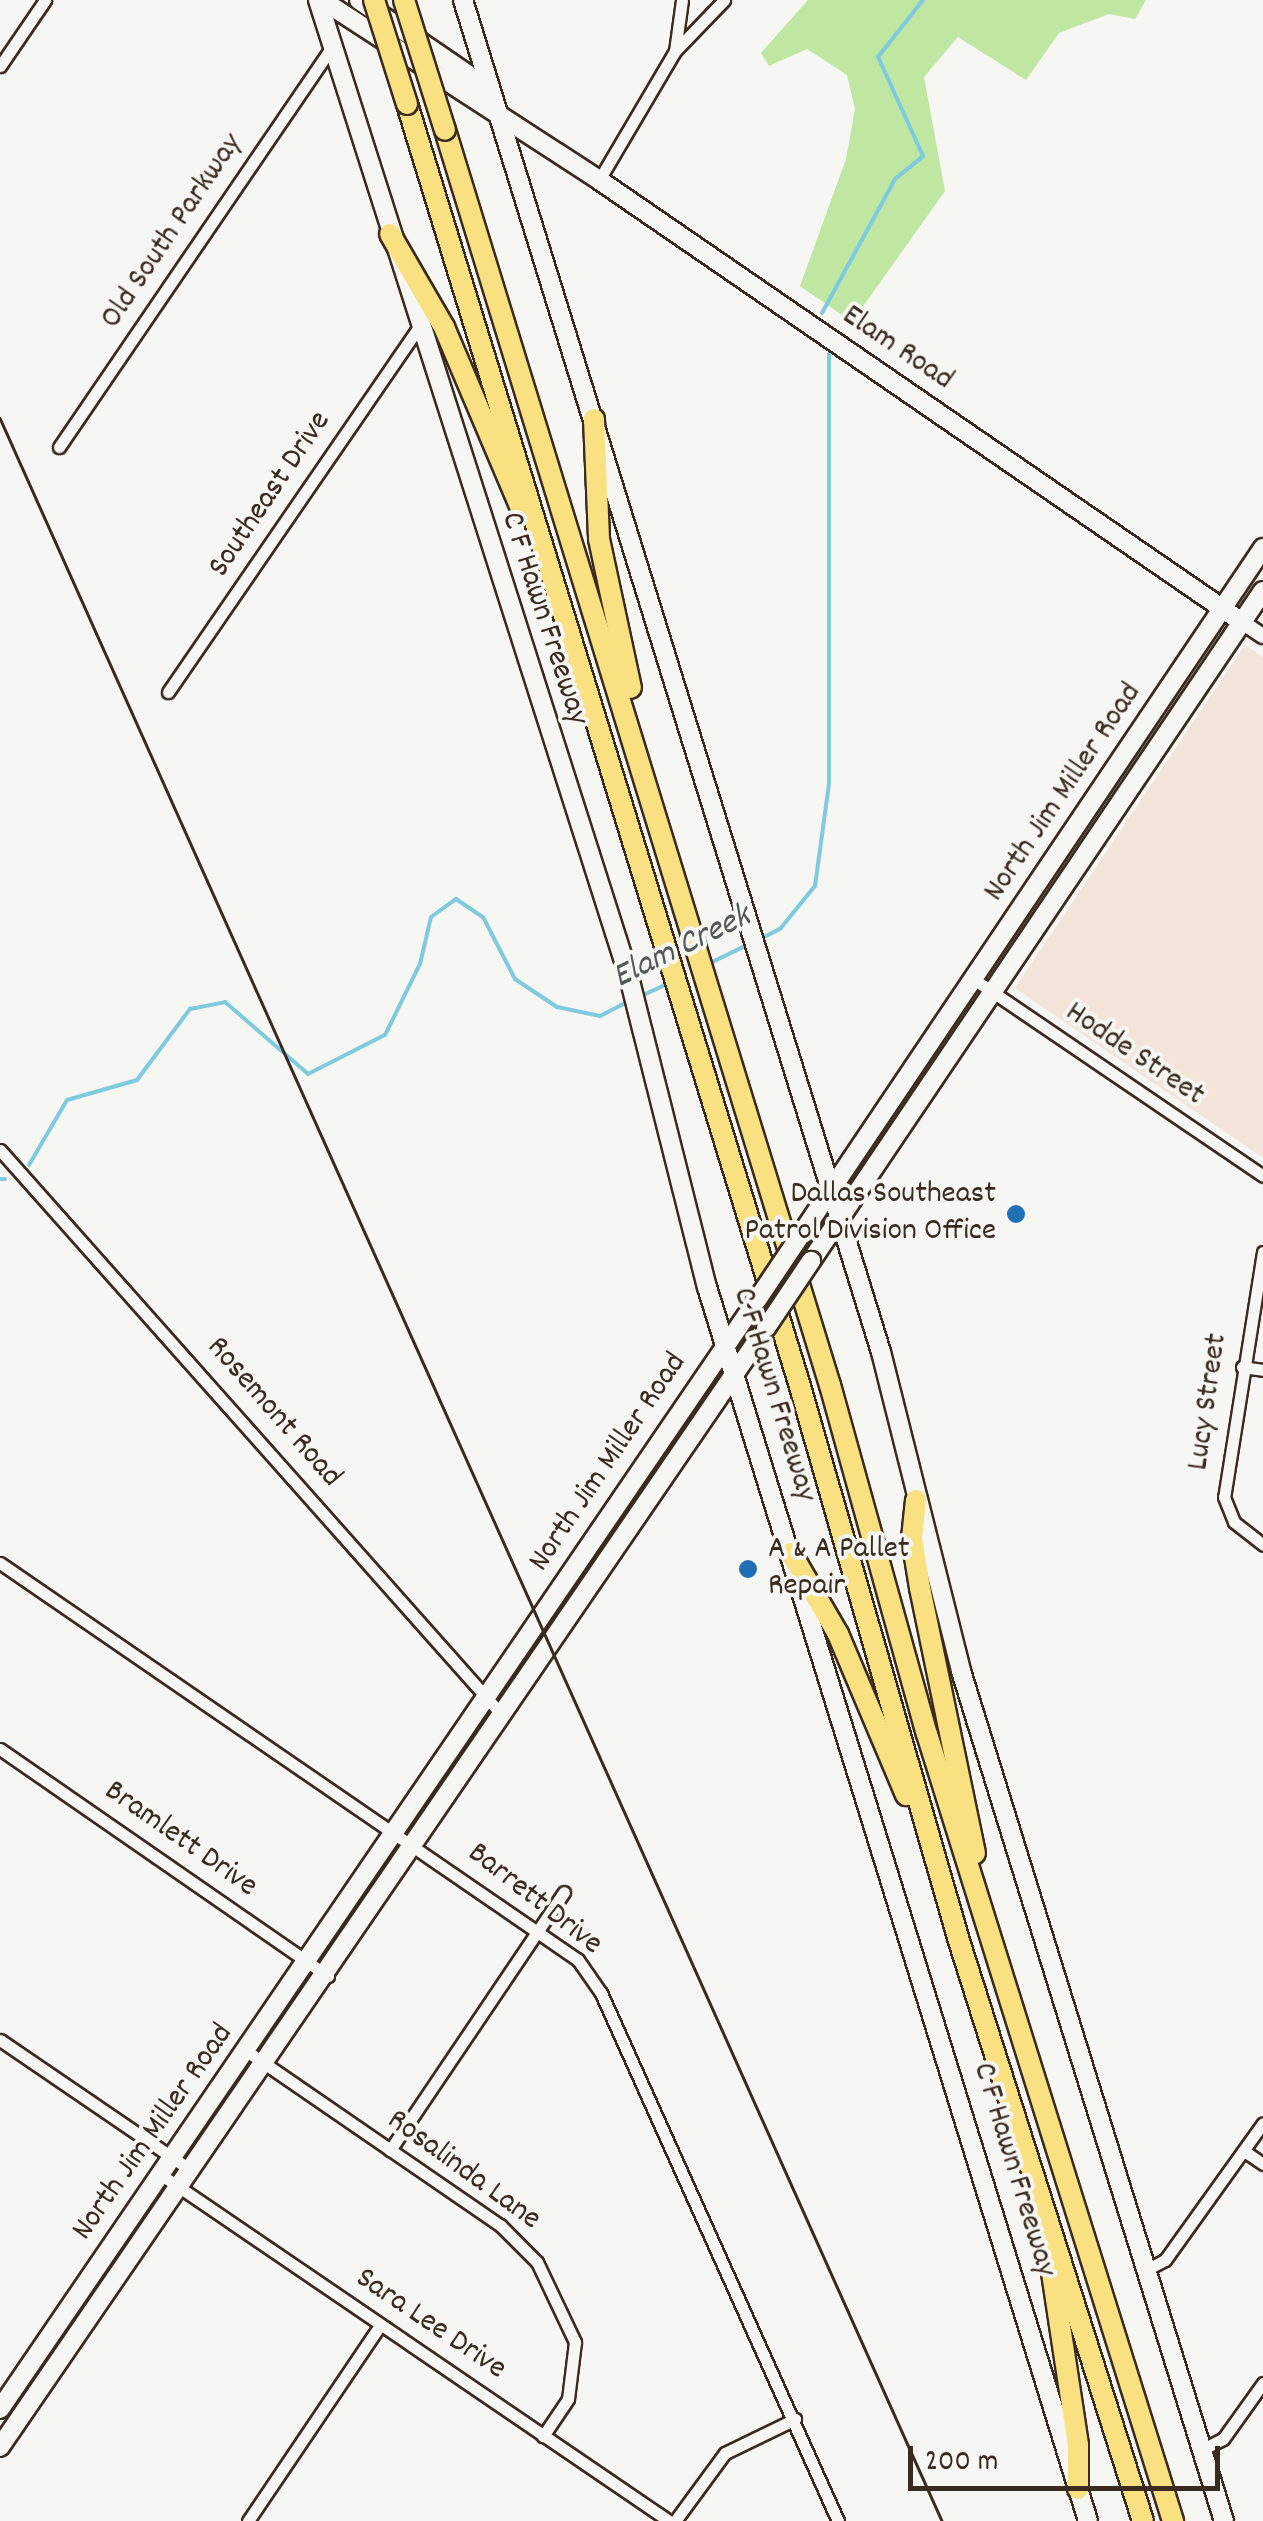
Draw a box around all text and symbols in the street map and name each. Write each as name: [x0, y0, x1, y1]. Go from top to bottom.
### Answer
street label: Old South Parkway: [94, 127, 252, 337]
street label: Elam Road: [834, 298, 960, 400]
street label: Southeast Drive: [201, 405, 341, 585]
street label: C F Hawn Freeway: [490, 508, 596, 730]
street label: North Jim Miller Road: [977, 676, 1151, 910]
water label: Elam Creek: [606, 897, 758, 999]
street label: Hodde Street: [1057, 994, 1211, 1116]
place label: Dallas Southeast Patrol Division Office: [744, 1177, 996, 1252]
marker: Dallas Southeast Patrol Division Office: [1005, 1203, 1027, 1225]
street label: C F Hawn Freeway: [722, 1283, 824, 1507]
street label: Rosemont Road: [197, 1330, 349, 1496]
street label: Lucy Street: [1180, 1331, 1238, 1473]
street label: North Jim Miller Road: [522, 1346, 696, 1580]
place label: A & A Pallet Repair: [768, 1532, 910, 1607]
marker: A & A Pallet Repair: [737, 1558, 759, 1580]
street label: Bramlett Drive: [96, 1773, 264, 1907]
street label: Barrett Drive: [459, 1835, 609, 1965]
street label: North Jim Miller Road: [65, 2017, 243, 2249]
street label: C F Hawn Freeway: [962, 2058, 1064, 2282]
street label: Rosalinda Lane: [379, 2102, 547, 2240]
street label: Sara Lee Drive: [347, 2261, 513, 2389]
scale bar: [913, 2426, 1226, 2488]
text: 200 m: [925, 2442, 998, 2485]

